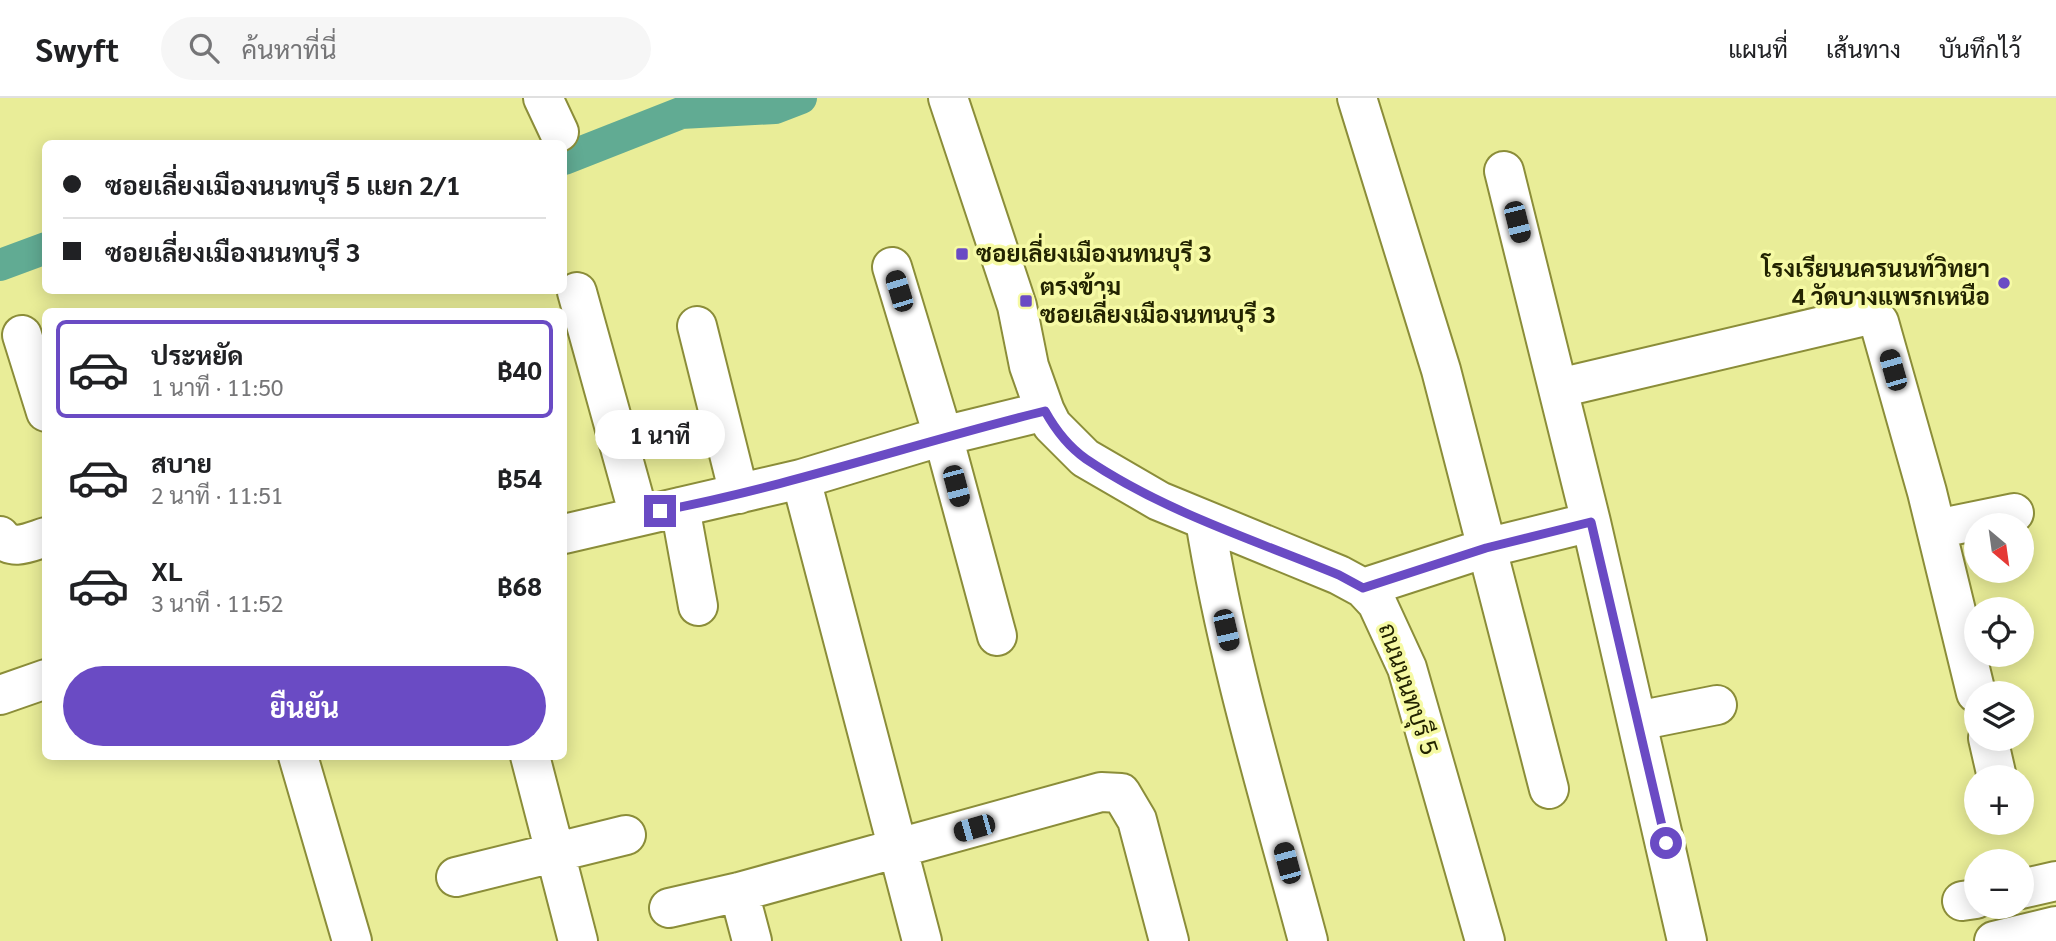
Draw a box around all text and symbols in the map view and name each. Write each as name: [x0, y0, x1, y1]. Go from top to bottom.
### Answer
search box: [161, 17, 651, 80]
text: Swyft: [35, 27, 119, 70]
icon: search: [185, 29, 223, 67]
text: ค้นหาที่นี่: [241, 31, 337, 65]
text: แผนที่: [1728, 32, 1788, 64]
text: เส้นทาง: [1826, 32, 1901, 64]
text: บันทึกไว้: [1939, 32, 2021, 64]
text: ซอยเลี่ยงเมืองนนทบุรี 5 แยก 2/1: [105, 167, 461, 201]
car: [1502, 199, 1533, 245]
place label: ซอยเลี่ยงเมืองนทนบุรี 3: [976, 233, 1212, 271]
text: ซอยเลี่ยงเมืองนนทบุรี 3: [105, 234, 360, 268]
marker: ซอยเลี่ยงเมืองนทนบุรี 3: [954, 246, 970, 262]
place label: โรงเรียนนครนนท์วิทยา 4 วัดบางแพรกเหนือ: [1760, 251, 1990, 311]
car: [883, 268, 916, 314]
place label: ตรงข้าม ซอยเลี่ยงเมืองนทนบุรี 3: [1040, 269, 1276, 332]
marker: โรงเรียนนครนนท์วิทยา 4 วัดบางแพรกเหนือ: [1996, 275, 2012, 291]
marker: ตรงข้าม ซอยเลี่ยงเมืองนทนบุรี 3: [1018, 293, 1034, 309]
text: ประหยัด: [151, 337, 244, 371]
icon: car: [67, 338, 130, 401]
car: [1878, 347, 1909, 393]
text: ฿40: [497, 352, 542, 386]
text: 1 นาที · 11:50: [151, 371, 284, 401]
callout: 1 นาที: [595, 410, 725, 458]
text: 1 นาที: [630, 419, 690, 449]
text: สบาย: [151, 445, 212, 479]
icon: car: [67, 446, 130, 509]
text: ฿54: [497, 460, 542, 494]
car: [941, 463, 972, 509]
text: 2 นาที · 11:51: [151, 479, 284, 509]
route end: [644, 495, 676, 527]
north arrow: [1964, 513, 2034, 583]
map controls: [1964, 513, 2034, 919]
text: XL: [151, 553, 183, 587]
icon: car: [67, 554, 130, 617]
text: ฿68: [497, 568, 542, 602]
text: 3 นาที · 11:52: [151, 587, 284, 617]
button: locate: [1964, 597, 2034, 667]
car: [1212, 607, 1241, 653]
street label: ถนนนนทบุรี 5: [1371, 618, 1447, 759]
button: ยืนยัน: [63, 666, 546, 746]
button: layers: [1964, 681, 2034, 751]
button: +: [1964, 765, 2034, 835]
car: [951, 812, 998, 844]
route start: [1650, 827, 1682, 859]
car: [1272, 840, 1303, 886]
button: −: [1964, 849, 2034, 919]

